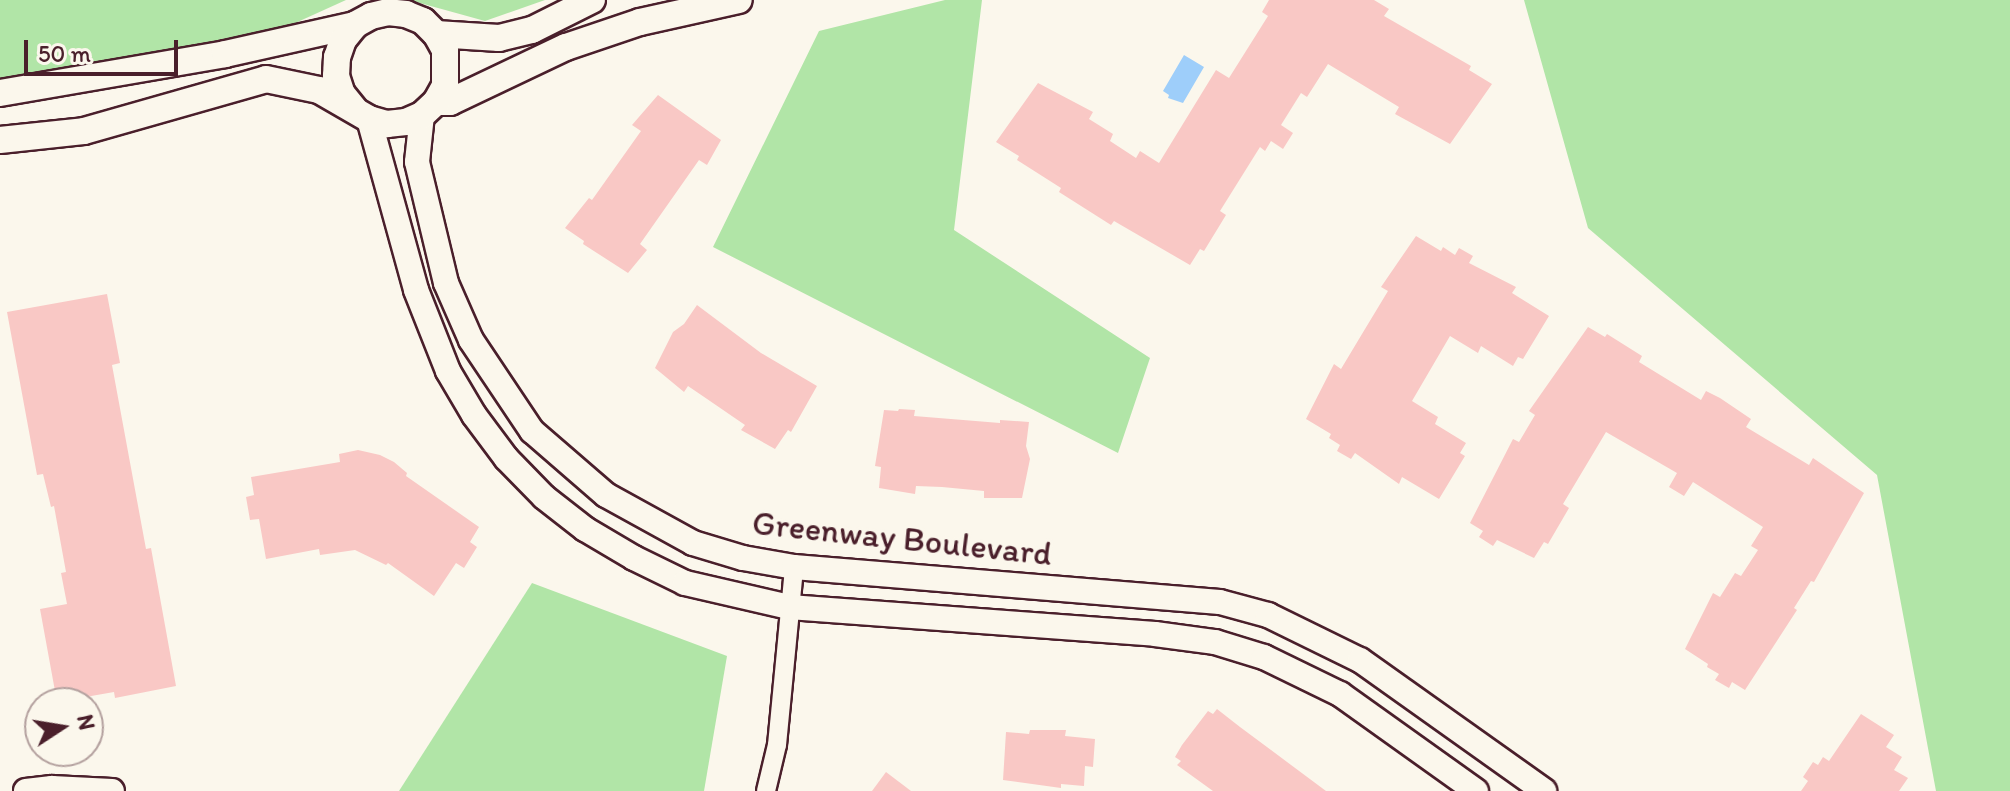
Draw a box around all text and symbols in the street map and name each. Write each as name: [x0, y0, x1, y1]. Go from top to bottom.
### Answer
scale bar: [28, 24, 182, 74]
text: 50 m: [38, 39, 91, 68]
street label: Greenway Boulevard: [750, 502, 1054, 574]
north arrow: [24, 687, 104, 767]
text: N: [71, 712, 101, 732]

